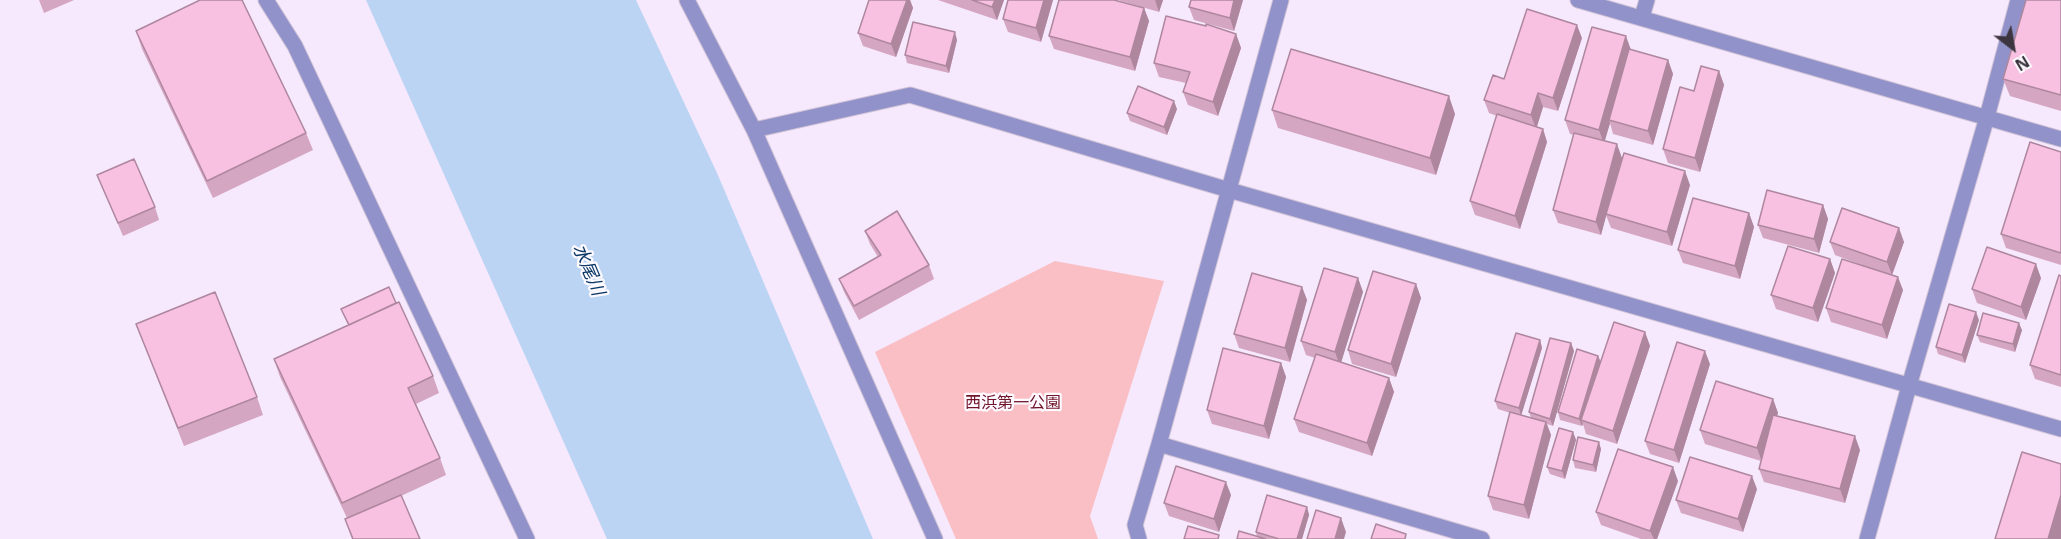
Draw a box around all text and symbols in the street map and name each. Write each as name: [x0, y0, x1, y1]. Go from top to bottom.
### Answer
north arrow: [1983, 18, 2043, 78]
text: N: [2011, 51, 2034, 76]
water label: 水尾川: [568, 241, 608, 299]
park label: 西浜第一公園: [965, 393, 1061, 413]

